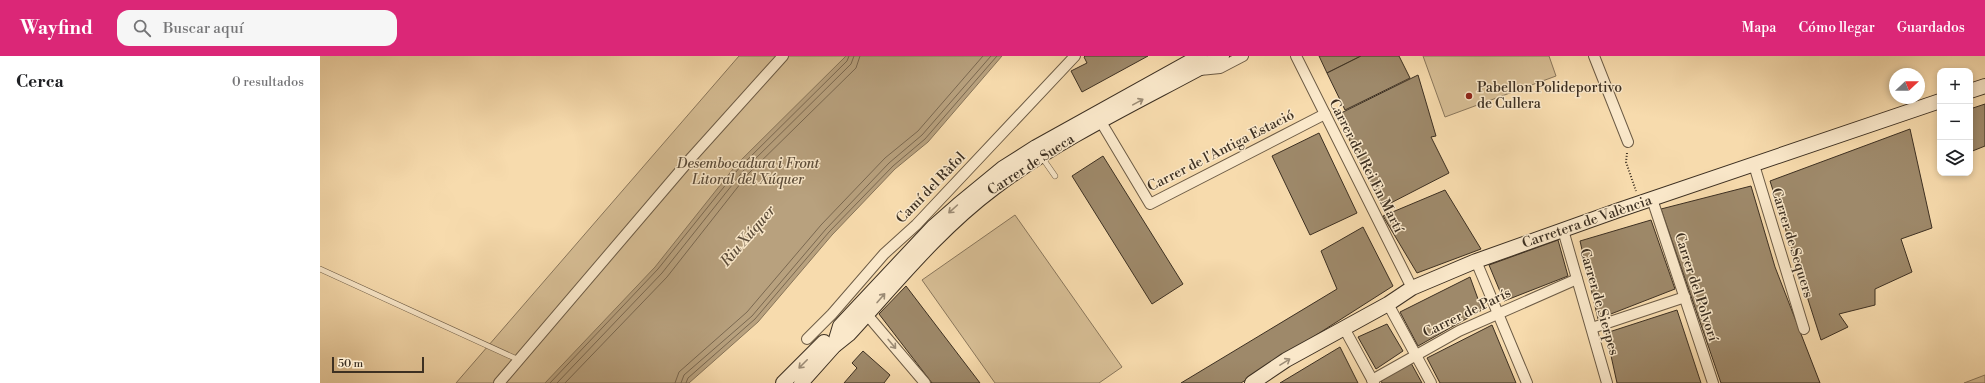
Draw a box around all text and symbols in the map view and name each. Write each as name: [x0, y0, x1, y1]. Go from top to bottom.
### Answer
search box: [117, 10, 397, 46]
text: Wayfind: [20, 16, 93, 40]
icon: search: [131, 17, 153, 39]
text: Buscar aquí: [163, 19, 244, 38]
text: Mapa: [1742, 19, 1776, 37]
text: Cómo llegar: [1798, 19, 1875, 37]
text: Guardados: [1897, 19, 1965, 37]
north arrow: [1889, 68, 1925, 104]
map controls: [1937, 68, 1973, 176]
button: +: [1937, 68, 1973, 104]
text: Cerca: [16, 71, 64, 93]
text: 0 resultados: [232, 74, 304, 90]
place label: Pabellon Polideportivo de Cullera: [1477, 79, 1622, 113]
marker: Pabellon Polideportivo de Cullera: [1464, 91, 1474, 101]
street label: Carrer del Rei En Martí: [1324, 96, 1408, 237]
one-way arrow: [1132, 98, 1144, 106]
button: −: [1937, 104, 1973, 140]
street label: Carrer de l'Antiga Estació: [1144, 106, 1298, 196]
street label: Carrer de Sueca: [984, 130, 1079, 200]
button: layers: [1937, 140, 1973, 176]
street label: Camí del Ràfol: [892, 149, 970, 227]
park label: Desembocadura i Front Litoral del Xúquer: [676, 155, 820, 189]
street label: Carrer de Sequers: [1767, 186, 1817, 300]
street label: Carretera de València: [1520, 191, 1655, 253]
water label: Riu Xúquer: [716, 201, 780, 271]
one-way arrow: [948, 204, 958, 213]
street label: Carrer del Polvorí: [1670, 230, 1722, 345]
street label: Carrer de Sierpes: [1575, 246, 1623, 358]
street label: Carrer de París: [1420, 284, 1514, 342]
one-way arrow: [876, 294, 885, 304]
one-way arrow: [888, 339, 897, 349]
scale bar: [332, 355, 424, 374]
text: 50 m: [338, 357, 363, 371]
one-way arrow: [1279, 357, 1291, 365]
one-way arrow: [798, 360, 808, 369]

